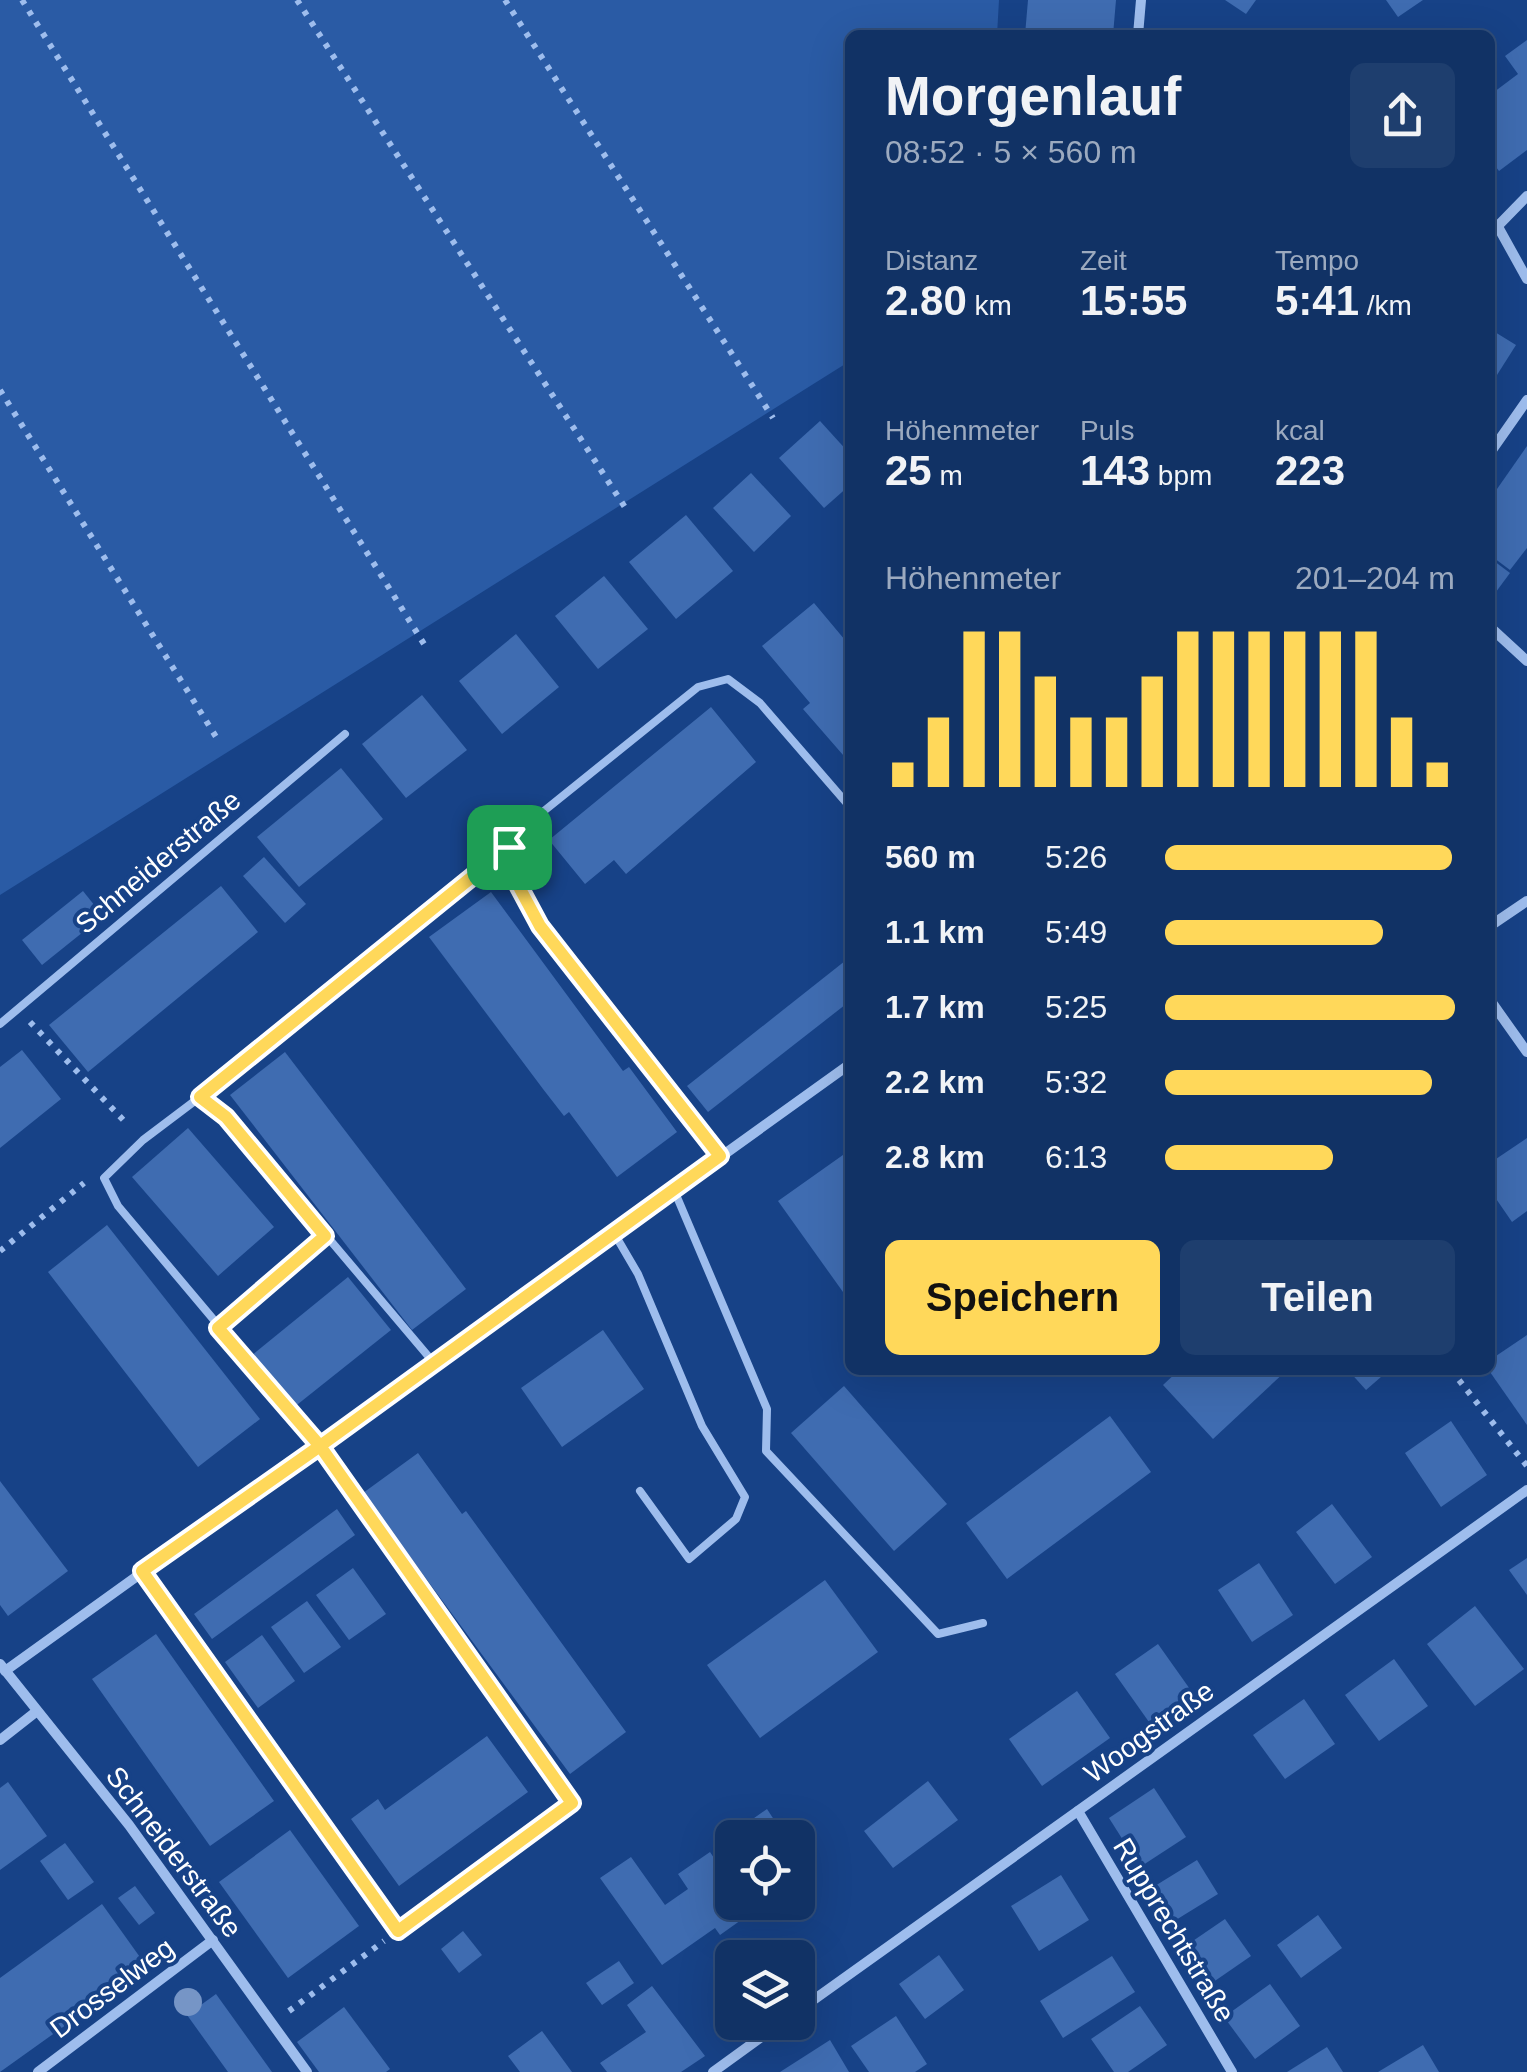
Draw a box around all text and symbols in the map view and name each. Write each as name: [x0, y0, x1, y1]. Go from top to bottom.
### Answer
button: share: [1350, 63, 1455, 168]
text: Morgenlauf: [885, 65, 1181, 127]
text: 08:52 · 5 × 560 m: [885, 134, 1137, 170]
text: Distanz: [885, 245, 978, 276]
text: Zeit: [1080, 245, 1127, 276]
text: Tempo: [1275, 245, 1359, 276]
text: 2.80: [885, 277, 967, 324]
text: 15:55: [1080, 277, 1187, 324]
text: 5:41: [1275, 277, 1359, 324]
text: km: [967, 290, 1012, 321]
text: /km: [1359, 290, 1412, 321]
text: Höhenmeter: [885, 415, 1039, 446]
text: Puls: [1080, 415, 1134, 446]
text: kcal: [1275, 415, 1325, 446]
text: 25: [885, 447, 932, 494]
text: 143: [1080, 447, 1150, 494]
text: 223: [1275, 447, 1345, 494]
text: m: [932, 460, 963, 491]
text: bpm: [1150, 460, 1212, 491]
text: Höhenmeter: [885, 560, 1061, 596]
text: 201–204 m: [1295, 560, 1455, 596]
street label: Schneiderstraße: [69, 784, 247, 940]
pin: [467, 805, 552, 890]
icon: arrive: [482, 820, 537, 875]
text: 560 m: [885, 839, 976, 875]
text: 5:26: [1045, 839, 1107, 875]
text: 1.1 km: [885, 914, 985, 950]
text: 5:49: [1045, 914, 1107, 950]
text: 1.7 km: [885, 989, 985, 1025]
text: 5:25: [1045, 989, 1107, 1025]
text: 2.2 km: [885, 1064, 985, 1100]
text: 5:32: [1045, 1064, 1107, 1100]
text: 2.8 km: [885, 1139, 985, 1175]
text: 6:13: [1045, 1139, 1107, 1175]
button: Speichern: [885, 1240, 1160, 1355]
button: Teilen: [1180, 1240, 1455, 1355]
street label: Woogstraße: [1078, 1675, 1220, 1789]
street label: Schneiderstraße: [100, 1761, 248, 1943]
map controls: [715, 1820, 815, 2040]
button: locate: [715, 1820, 815, 1920]
street label: Rupprechtstraße: [1107, 1833, 1241, 2027]
street label: Drosselweg: [44, 1932, 180, 2044]
button: layers: [715, 1940, 815, 2040]

